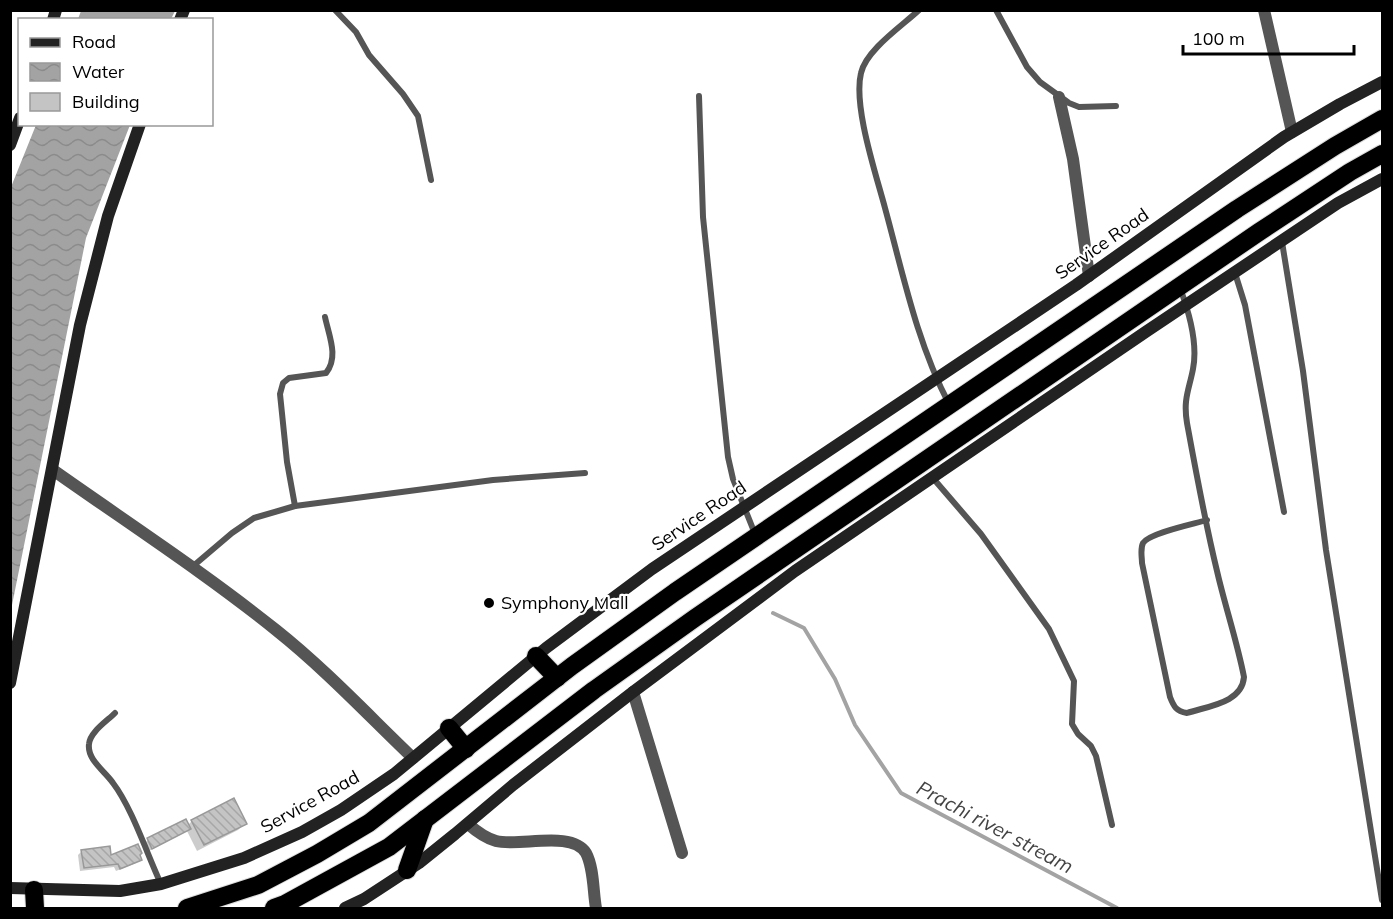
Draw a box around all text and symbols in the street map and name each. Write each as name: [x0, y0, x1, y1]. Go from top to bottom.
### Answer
legend: [18, 18, 213, 126]
scale bar: [1183, 18, 1354, 56]
text: 100 m: [1192, 27, 1245, 50]
text: Road: [72, 30, 116, 53]
text: Water: [72, 60, 125, 83]
text: Building: [72, 90, 140, 113]
street label: Service Road: [1050, 203, 1153, 284]
street label: Service Road: [647, 475, 750, 556]
place label: Symphony Mall: [501, 591, 629, 614]
marker: Symphony Mall: [482, 596, 496, 610]
street label: Service Road: [256, 765, 363, 838]
water label: Prachi river stream: [913, 775, 1078, 878]

